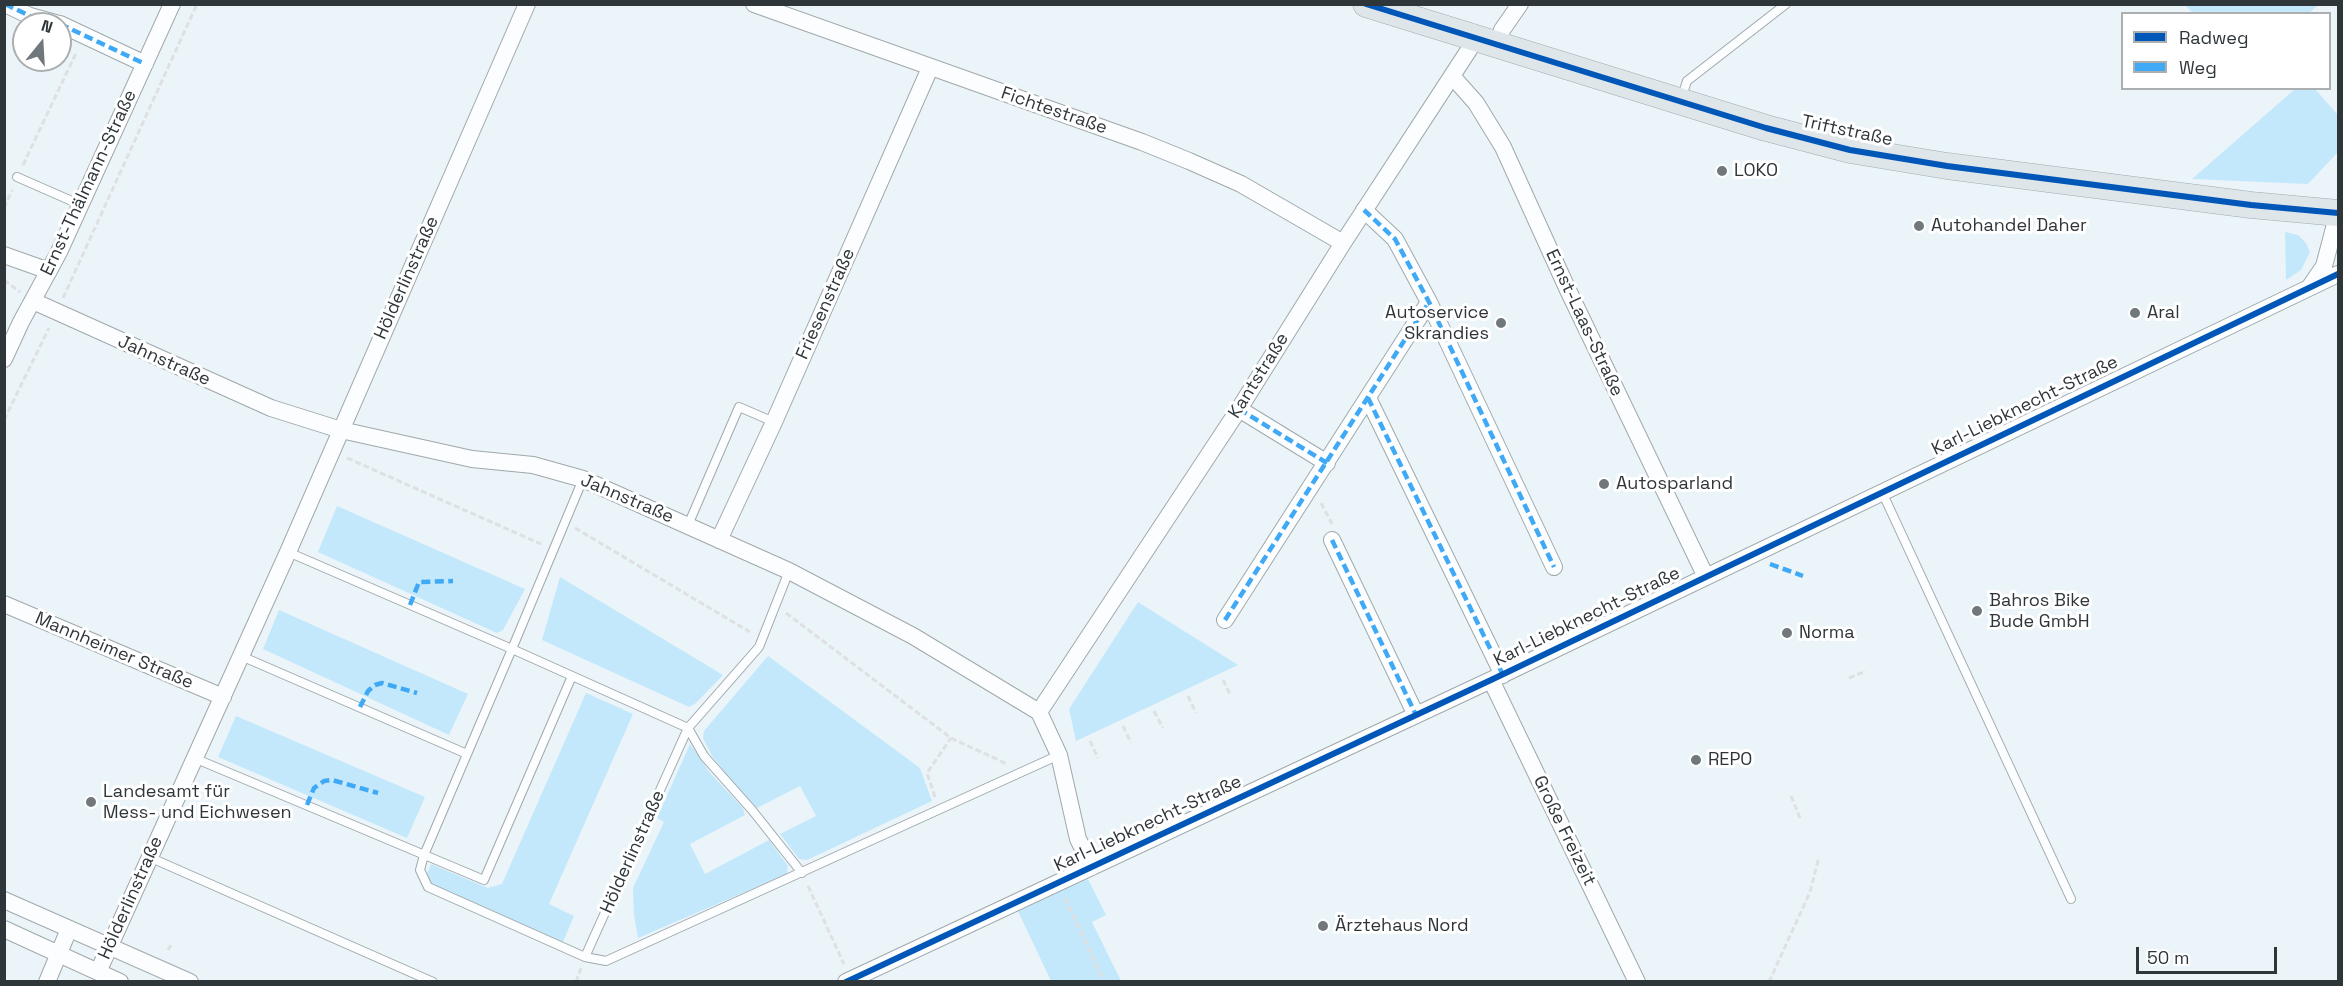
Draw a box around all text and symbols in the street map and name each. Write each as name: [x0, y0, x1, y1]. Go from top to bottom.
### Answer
north arrow: [12, 12, 72, 72]
legend: [2121, 12, 2331, 90]
text: N: [39, 15, 55, 38]
text: Radweg: [2179, 26, 2249, 49]
text: Weg: [2179, 56, 2217, 79]
street label: Fichtestraße: [998, 83, 1110, 139]
street label: Ernst-Thälmann-Straße: [36, 87, 142, 279]
street label: Triftstraße: [1799, 111, 1895, 151]
place label: LOKO: [1734, 160, 1778, 182]
marker: LOKO: [1715, 164, 1729, 178]
street label: Hölderlinstraße: [370, 213, 444, 343]
place label: Autohandel Daher: [1931, 215, 2087, 237]
marker: Autohandel Daher: [1912, 219, 1926, 233]
street label: Friesenstraße: [792, 245, 860, 363]
street label: Ernst-Laas-Straße: [1540, 246, 1628, 400]
place label: Autoservice Skrandies: [1385, 302, 1489, 344]
place label: Aral: [2147, 302, 2180, 324]
marker: Aral: [2128, 306, 2142, 320]
marker: Autoservice Skrandies: [1494, 316, 1508, 330]
street label: Kantstraße: [1224, 329, 1294, 423]
street label: Jahnstraße: [114, 331, 214, 391]
street label: Karl-Liebknecht-Straße: [1928, 351, 2122, 461]
street label: Jahnstraße: [577, 470, 677, 528]
place label: Autosparland: [1616, 473, 1733, 495]
marker: Autosparland: [1597, 477, 1611, 491]
street label: Karl-Liebknecht-Straße: [1490, 562, 1684, 672]
place label: Bahros Bike Bude GmbH: [1989, 590, 2090, 632]
marker: Bahros Bike Bude GmbH: [1970, 604, 1984, 618]
street label: Mannheimer Straße: [32, 608, 196, 694]
place label: Norma: [1799, 622, 1855, 644]
marker: Norma: [1780, 626, 1794, 640]
place label: REPO: [1708, 749, 1752, 771]
marker: REPO: [1689, 753, 1703, 767]
street label: Karl-Liebknecht-Straße: [1051, 771, 1245, 877]
street label: Große Freizeit: [1528, 772, 1600, 890]
place label: Landesamt für Mess- und Eichwesen: [103, 781, 292, 824]
street label: Hölderlinstraße: [596, 787, 670, 917]
marker: Landesamt für Mess- und Eichwesen: [84, 795, 98, 809]
street label: Hölderlinstraße: [94, 833, 168, 963]
place label: Ärztehaus Nord: [1335, 915, 1469, 937]
marker: Ärztehaus Nord: [1316, 919, 1330, 933]
scale bar: [2139, 935, 2280, 973]
text: 50 m: [2147, 946, 2189, 969]

